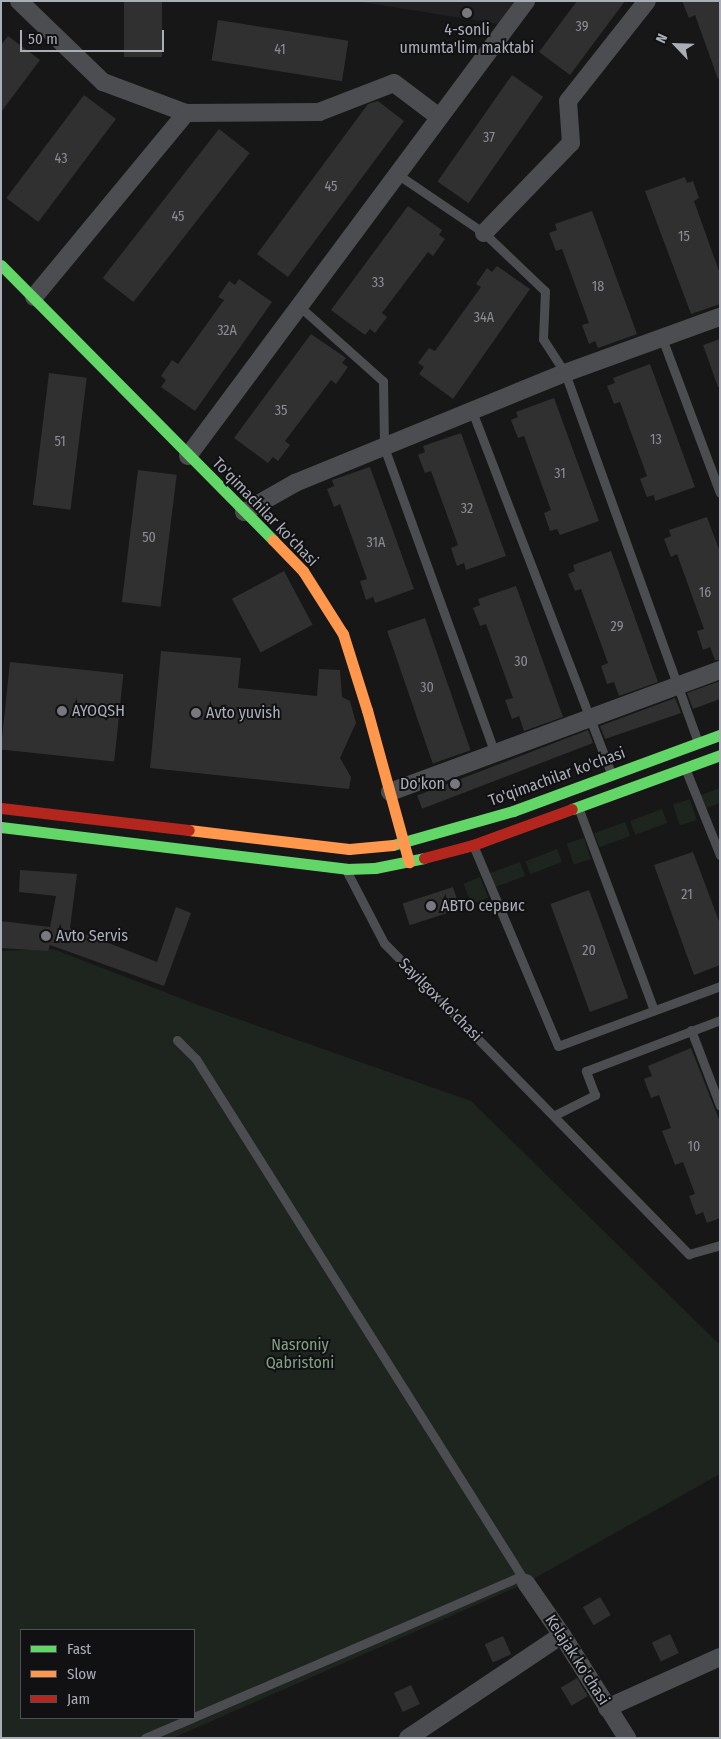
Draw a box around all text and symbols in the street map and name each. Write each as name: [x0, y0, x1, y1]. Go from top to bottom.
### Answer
marker: 4-sonli umumta'lim maktabi: [461, 7, 473, 19]
house number: 39: [576, 19, 588, 35]
scale bar: [22, 20, 166, 52]
place label: 4-sonli umumta'lim maktabi: [400, 20, 534, 58]
north arrow: [651, 20, 701, 70]
text: 50 m: [28, 30, 58, 48]
text: N: [652, 31, 671, 46]
house number: 41: [274, 42, 286, 58]
house number: 37: [483, 130, 495, 146]
house number: 43: [55, 151, 67, 167]
house number: 45: [324, 179, 338, 195]
house number: 45: [171, 209, 185, 225]
house number: 15: [678, 229, 690, 245]
house number: 33: [372, 275, 384, 291]
house number: 18: [592, 279, 604, 295]
house number: 34А: [474, 310, 494, 326]
house number: 32А: [217, 323, 237, 339]
house number: 35: [275, 403, 287, 419]
house number: 13: [650, 432, 662, 448]
house number: 51: [54, 434, 66, 450]
street label: To'qimachilar ko'chasi: [208, 454, 322, 570]
house number: 31: [554, 466, 566, 482]
house number: 32: [461, 501, 473, 517]
house number: 50: [142, 530, 156, 546]
house number: 31А: [367, 535, 385, 551]
house number: 16: [699, 585, 711, 601]
house number: 29: [611, 619, 623, 635]
house number: 30: [514, 654, 528, 670]
house number: 30: [420, 680, 434, 696]
place label: AYOQSH: [72, 701, 125, 721]
place label: Avto yuvish: [206, 703, 281, 723]
marker: AYOQSH: [56, 705, 68, 717]
marker: Avto yuvish: [190, 707, 202, 719]
street label: To'qimachilar ko'chasi: [486, 743, 628, 811]
place label: Do'kon: [400, 774, 445, 794]
marker: Do'kon: [449, 778, 461, 790]
house number: 21: [681, 887, 693, 903]
place label: АВТО сервис: [441, 896, 525, 916]
marker: АВТО сервис: [425, 900, 437, 912]
place label: Avto Servis: [56, 926, 128, 946]
marker: Avto Servis: [40, 930, 52, 942]
house number: 20: [582, 943, 596, 959]
street label: Sayilgox ko'chasi: [394, 954, 486, 1046]
house number: 10: [688, 1139, 700, 1155]
park label: Nasroniy Qabristoni: [266, 1335, 334, 1373]
street label: Kelajak ko'chasi: [541, 1611, 613, 1709]
legend: [20, 1629, 195, 1719]
text: Fast: [67, 1640, 91, 1658]
text: Slow: [67, 1665, 96, 1683]
text: Jam: [67, 1690, 90, 1708]

